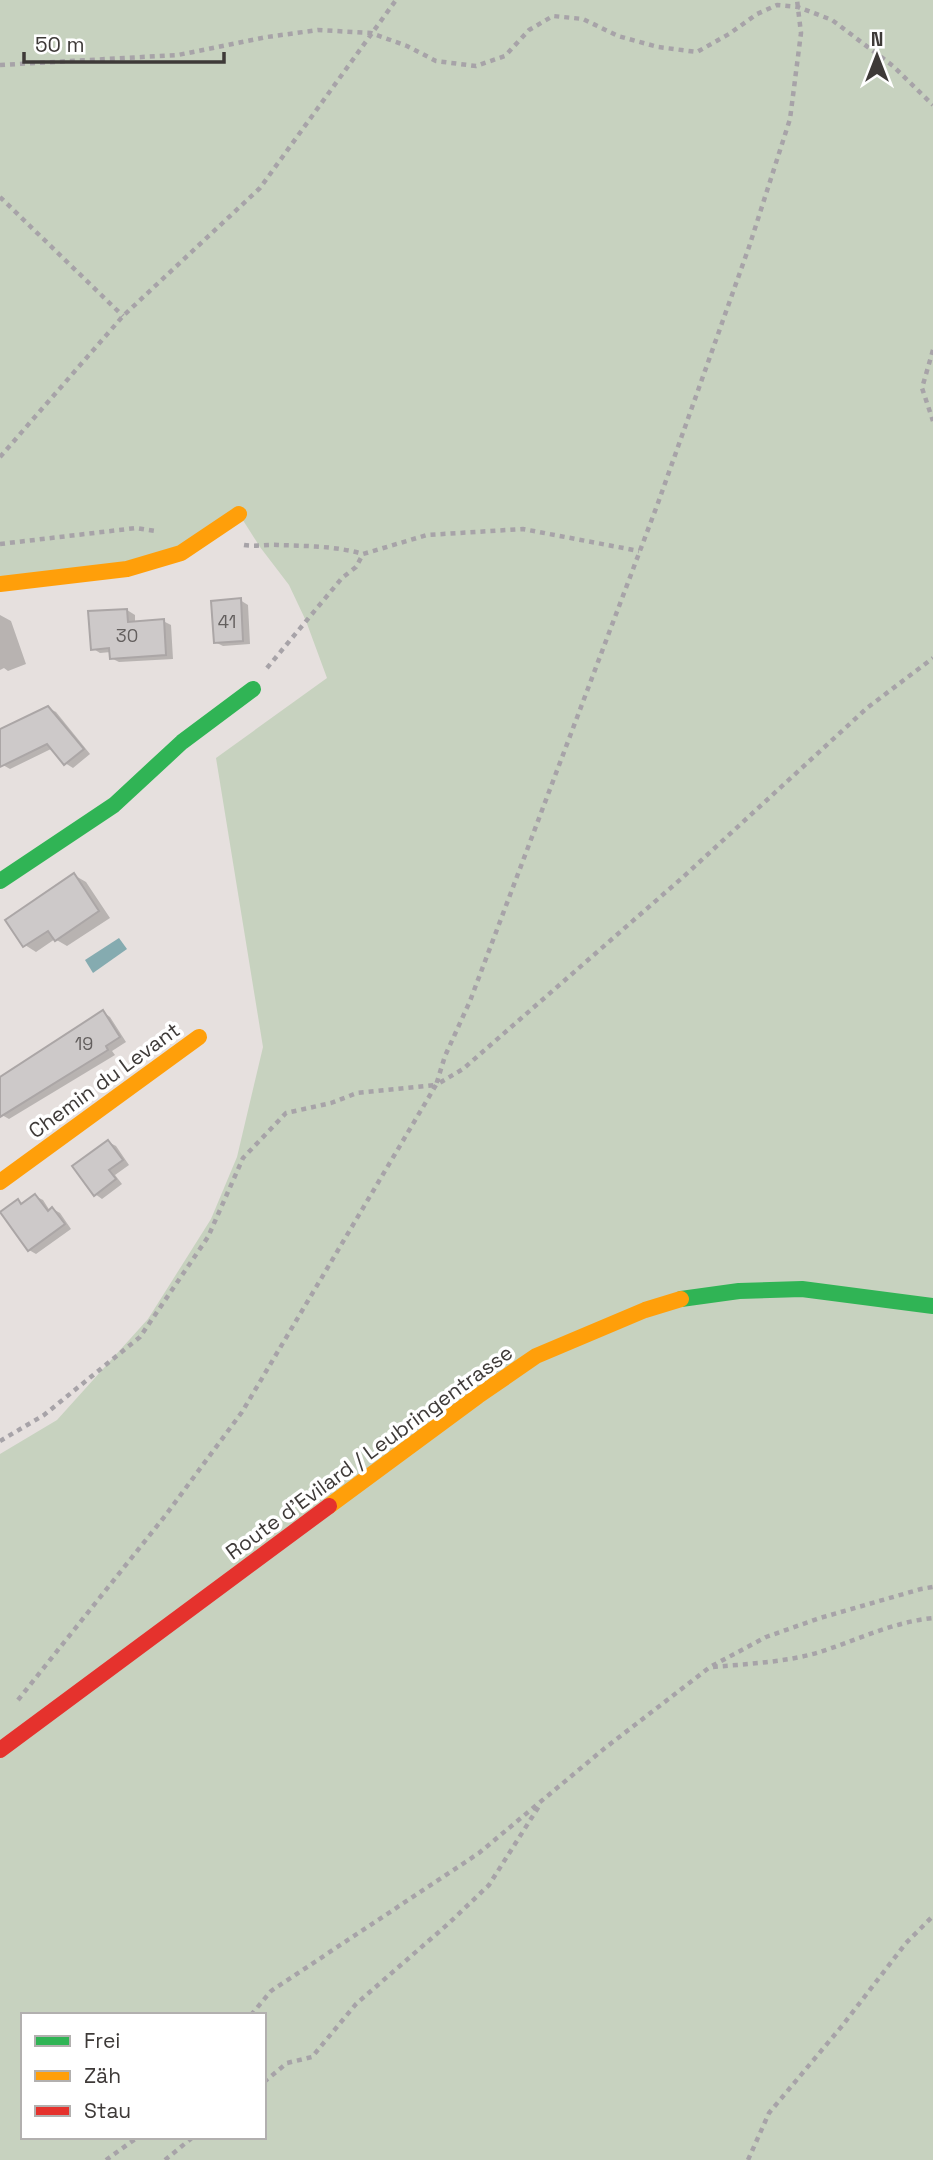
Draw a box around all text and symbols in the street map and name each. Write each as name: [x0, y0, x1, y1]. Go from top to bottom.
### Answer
scale bar: [24, 21, 224, 65]
north arrow: [842, 21, 912, 91]
text: N: [871, 27, 883, 52]
text: 50 m: [35, 31, 85, 58]
house number: 41: [218, 610, 236, 633]
house number: 30: [116, 624, 138, 647]
street label: Chemin du Levant: [23, 1016, 185, 1144]
house number: 19: [75, 1032, 93, 1055]
street label: Route d'Evilard / Leubringentrasse: [220, 1339, 518, 1565]
legend: [21, 2013, 266, 2139]
text: Frei: [84, 2027, 120, 2054]
text: Zäh: [84, 2062, 121, 2089]
text: Stau: [84, 2097, 131, 2124]

